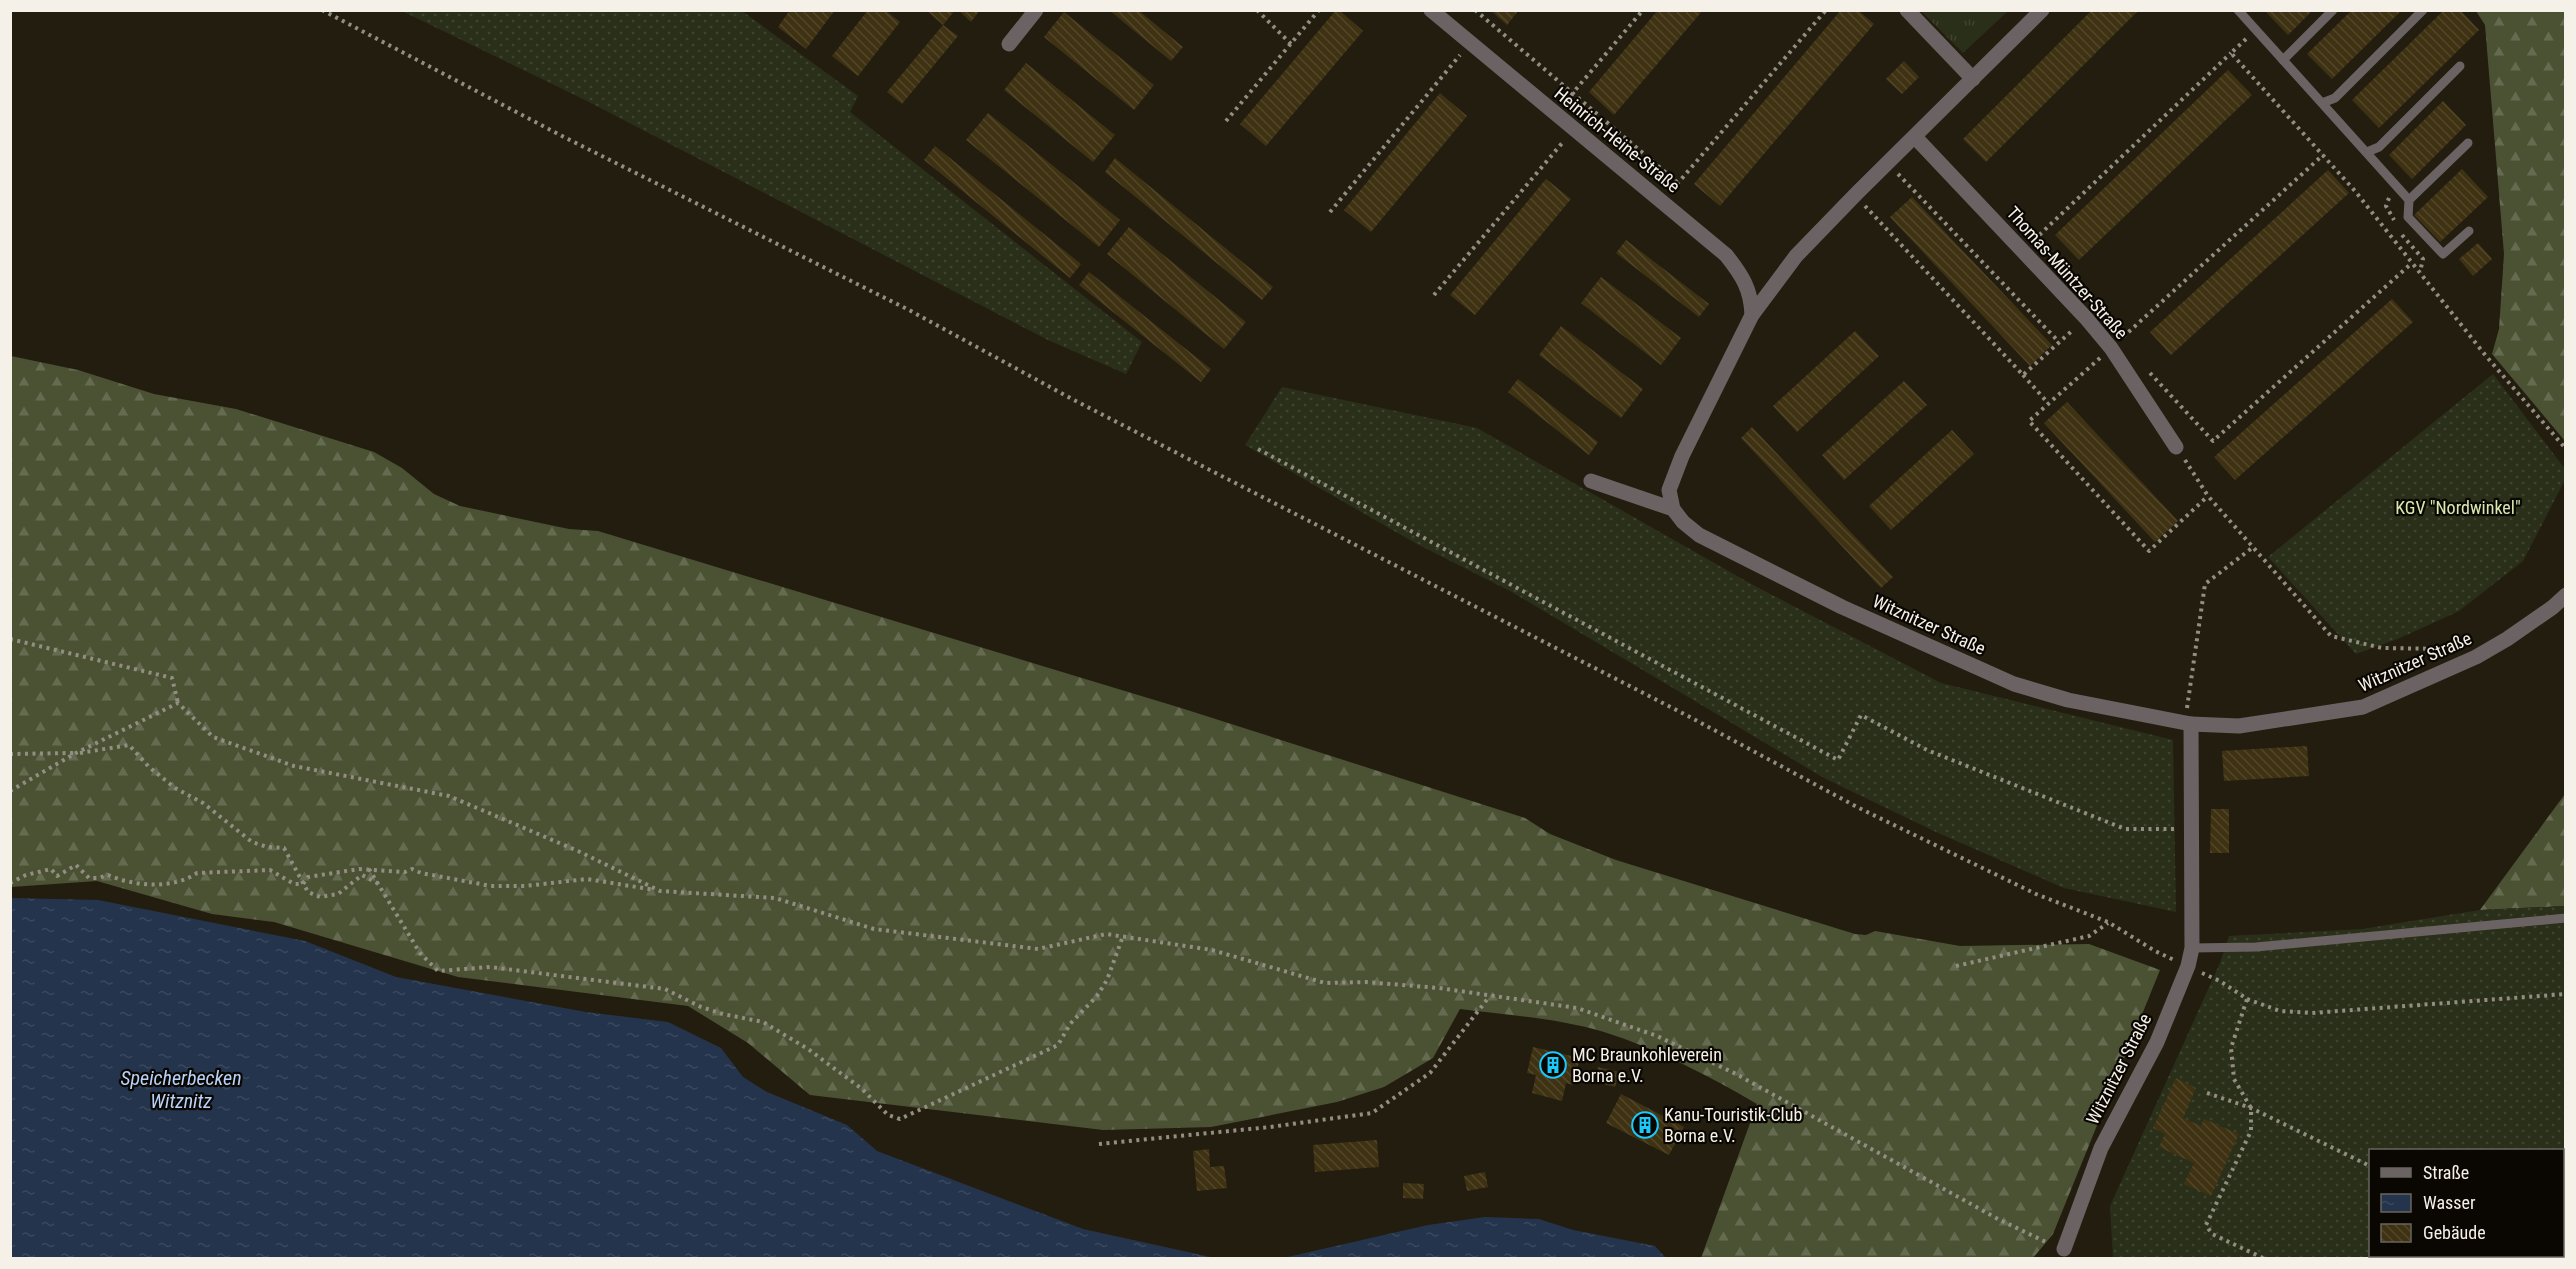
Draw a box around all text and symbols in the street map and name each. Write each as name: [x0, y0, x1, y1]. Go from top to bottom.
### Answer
street label: Heinrich-Heine-Straße: [1550, 83, 1684, 197]
street label: Thomas-Müntzer-Straße: [2002, 202, 2132, 343]
park label: KGV "Nordwinkel": [2395, 497, 2521, 518]
street label: Witznitzer Straße: [1870, 590, 1989, 659]
street label: Witznitzer Straße: [2355, 627, 2474, 696]
street label: Witznitzer Straße: [2082, 1010, 2155, 1128]
place label: MC Braunkohleverein Borna e.V.: [1572, 1044, 1722, 1086]
building icon: MC Braunkohleverein Borna e.V.: [1538, 1050, 1568, 1080]
water label: Speicherbecken Witznitz: [120, 1066, 242, 1113]
place label: Kanu-Touristik-Club Borna e.V.: [1664, 1104, 1802, 1146]
building icon: Kanu-Touristik-Club Borna e.V.: [1630, 1110, 1660, 1140]
legend: [2369, 1149, 2564, 1257]
text: Straße: [2423, 1162, 2469, 1183]
text: Wasser: [2423, 1192, 2476, 1213]
text: Gebäude: [2423, 1222, 2486, 1243]

